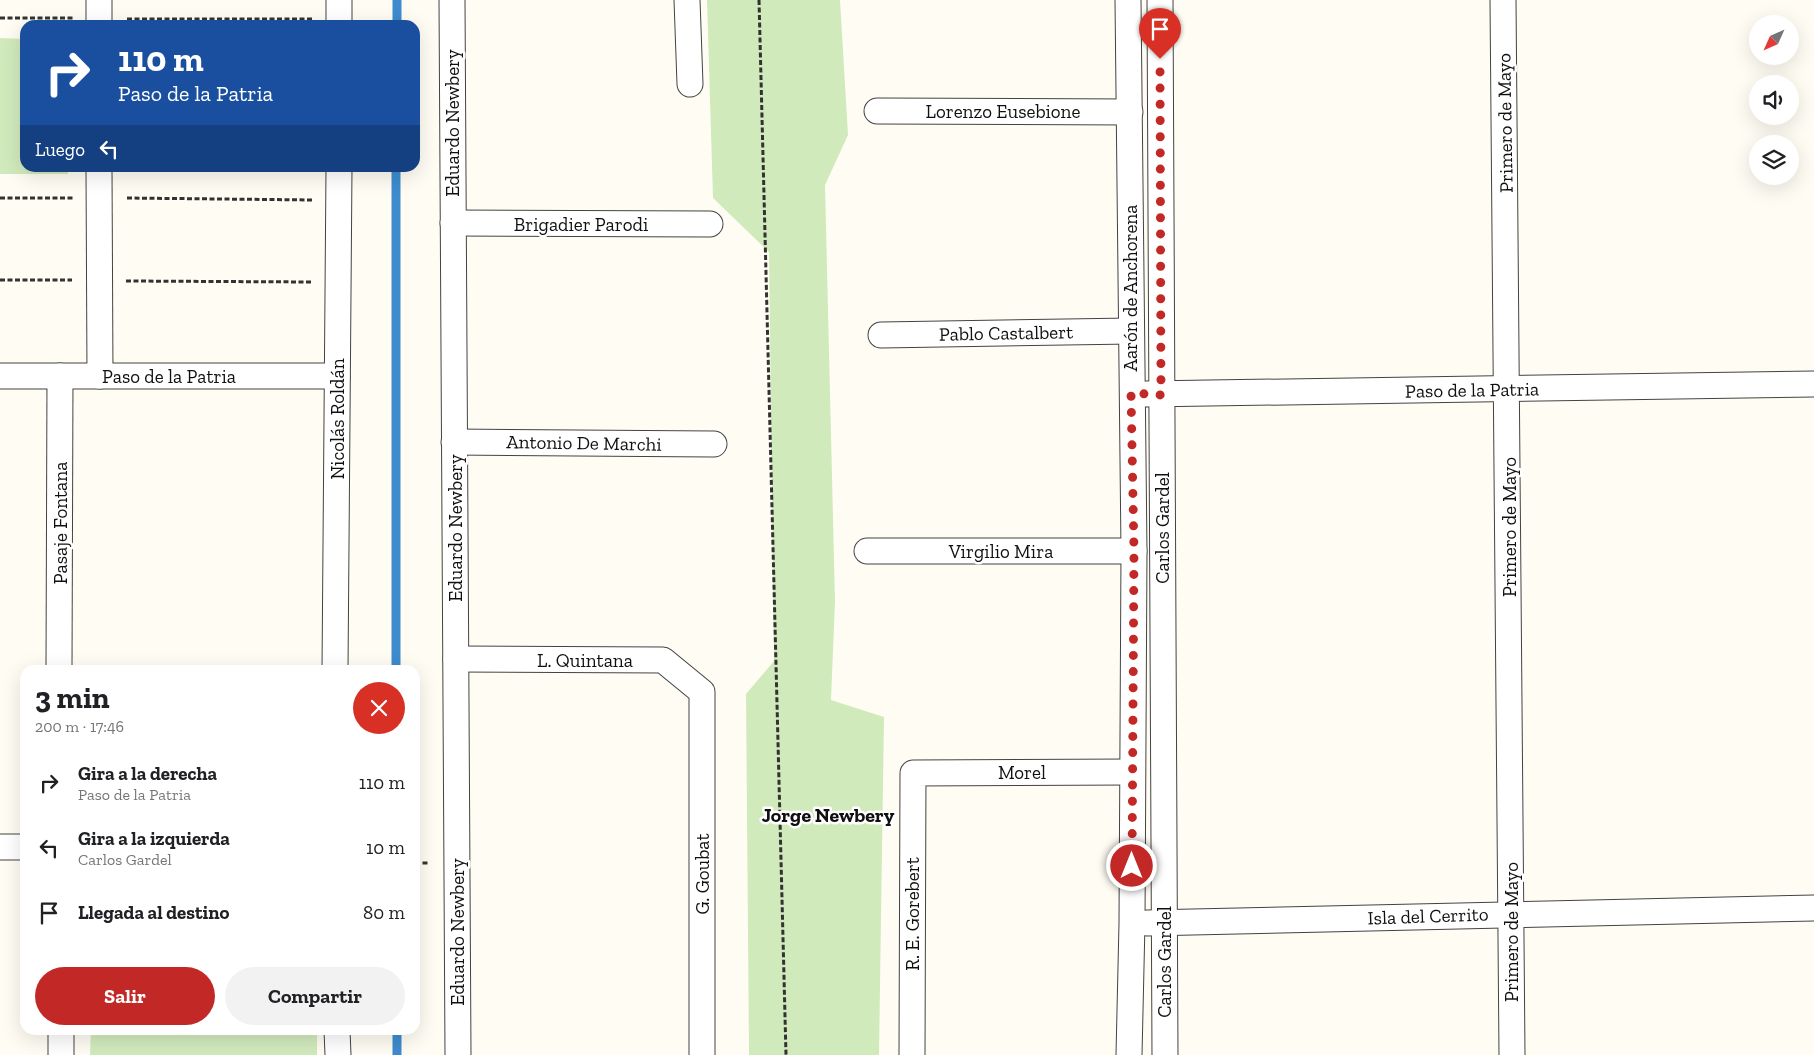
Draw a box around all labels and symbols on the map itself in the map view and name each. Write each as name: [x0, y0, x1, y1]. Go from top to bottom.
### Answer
pin: [1139, 8, 1181, 59]
north arrow: [1749, 15, 1799, 65]
street label: Eduardo Newbery: [441, 49, 464, 197]
street label: Primero de Mayo: [1492, 53, 1518, 193]
street label: Lorenzo Eusebione: [926, 100, 1081, 123]
street label: Aarón de Anchorena: [1119, 205, 1142, 371]
street label: Brigadier Parodi: [514, 213, 648, 236]
street label: Pablo Castalbert: [939, 320, 1073, 346]
street label: Nicolás Roldán: [326, 358, 349, 480]
street label: Paso de la Patria: [102, 365, 236, 388]
street label: Paso de la Patria: [1405, 377, 1539, 403]
street label: Antonio De Marchi: [506, 430, 662, 456]
street label: Eduardo Newbery: [444, 454, 467, 602]
street label: Primero de Mayo: [1498, 457, 1521, 597]
street label: Pasaje Fontana: [49, 462, 72, 584]
street label: Carlos Gardel: [1151, 472, 1174, 584]
street label: Virgilio Mira: [948, 540, 1053, 563]
street label: L. Quintana: [537, 649, 633, 672]
street label: Morel: [998, 761, 1046, 784]
district label: Jorge Newbery: [762, 803, 895, 827]
street label: G. Goubat: [691, 833, 714, 915]
position arrow: [1105, 839, 1157, 891]
street label: R. E. Gorebert: [901, 857, 924, 971]
street label: Eduardo Newbery: [446, 858, 469, 1006]
street label: Primero de Mayo: [1500, 862, 1523, 1002]
street label: Isla del Cerrito: [1367, 902, 1489, 930]
street label: Carlos Gardel: [1153, 906, 1176, 1018]

